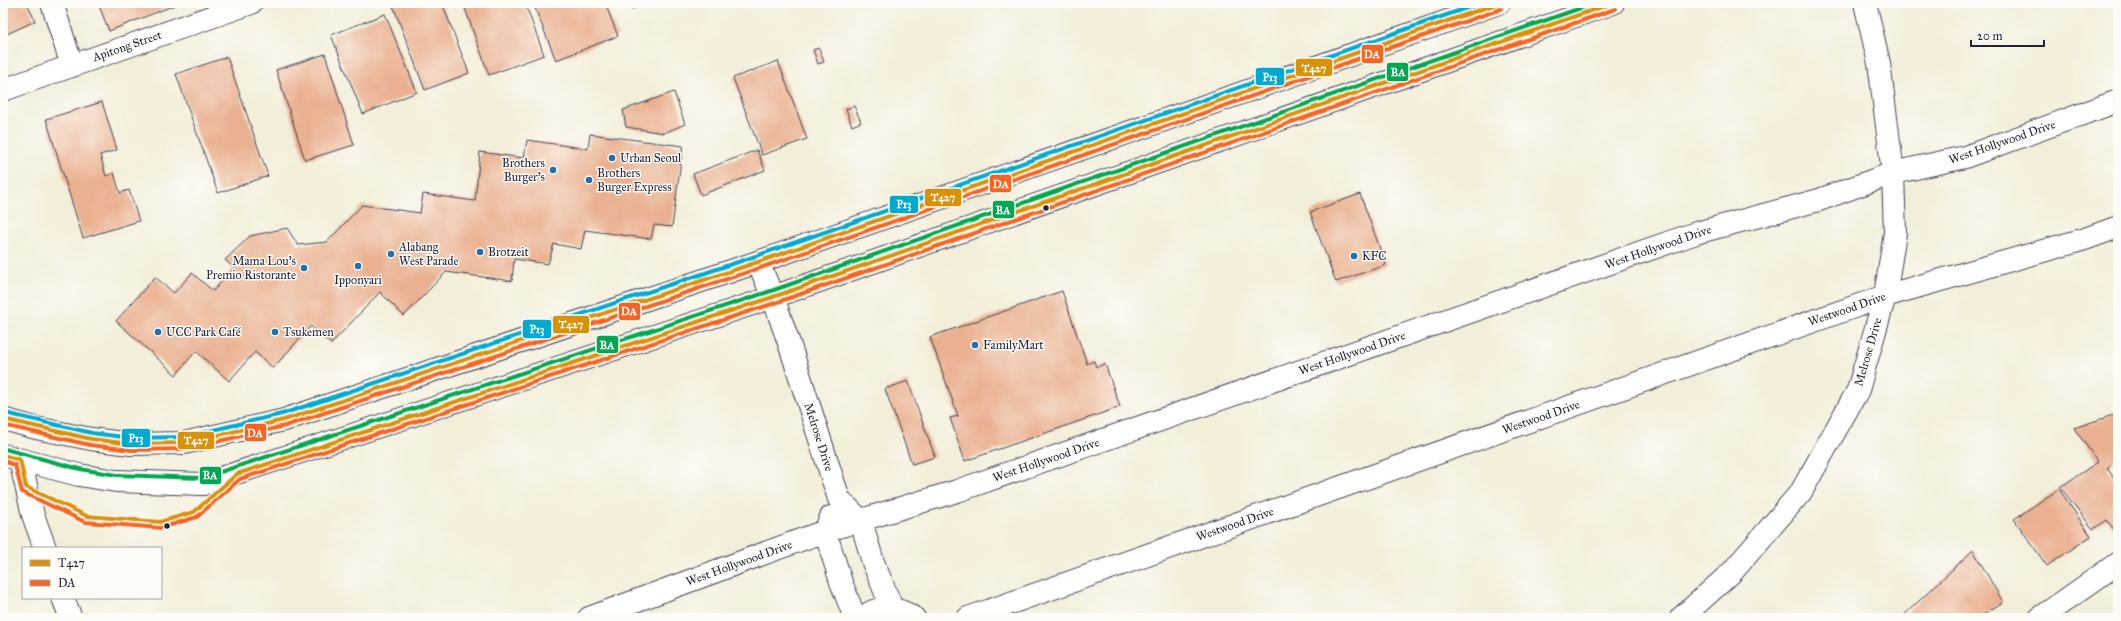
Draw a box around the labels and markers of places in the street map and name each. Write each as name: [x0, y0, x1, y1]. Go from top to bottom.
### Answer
place label: Urban Seoul: [620, 151, 682, 165]
marker: Urban Seoul: [607, 153, 617, 163]
place label: Brothers Burger's: [502, 156, 545, 185]
marker: Brothers Burger's: [548, 165, 558, 175]
place label: Brothers Burger Express: [597, 166, 672, 195]
marker: Brothers Burger Express: [584, 175, 594, 185]
unlabelled marker: [1041, 203, 1051, 213]
place label: Alabang West Parade: [398, 240, 458, 268]
place label: Brotzeit: [488, 245, 529, 259]
marker: Brotzeit: [475, 247, 485, 257]
marker: Alabang West Parade: [386, 249, 396, 259]
place label: KFC: [1362, 249, 1387, 263]
marker: KFC: [1349, 251, 1359, 261]
place label: Mama Lou's Premio Ristorante: [206, 254, 296, 282]
marker: Ipponyari: [353, 261, 363, 271]
marker: Mama Lou's Premio Ristorante: [299, 263, 309, 273]
place label: Ipponyari: [334, 273, 383, 287]
place label: UCC Park Café: [166, 325, 241, 339]
place label: Tsukemen: [283, 325, 334, 339]
marker: UCC Park Café: [153, 327, 163, 337]
marker: Tsukemen: [270, 327, 280, 337]
place label: FamilyMart: [983, 338, 1044, 352]
marker: FamilyMart: [970, 340, 980, 350]
unlabelled marker: [162, 521, 172, 531]

